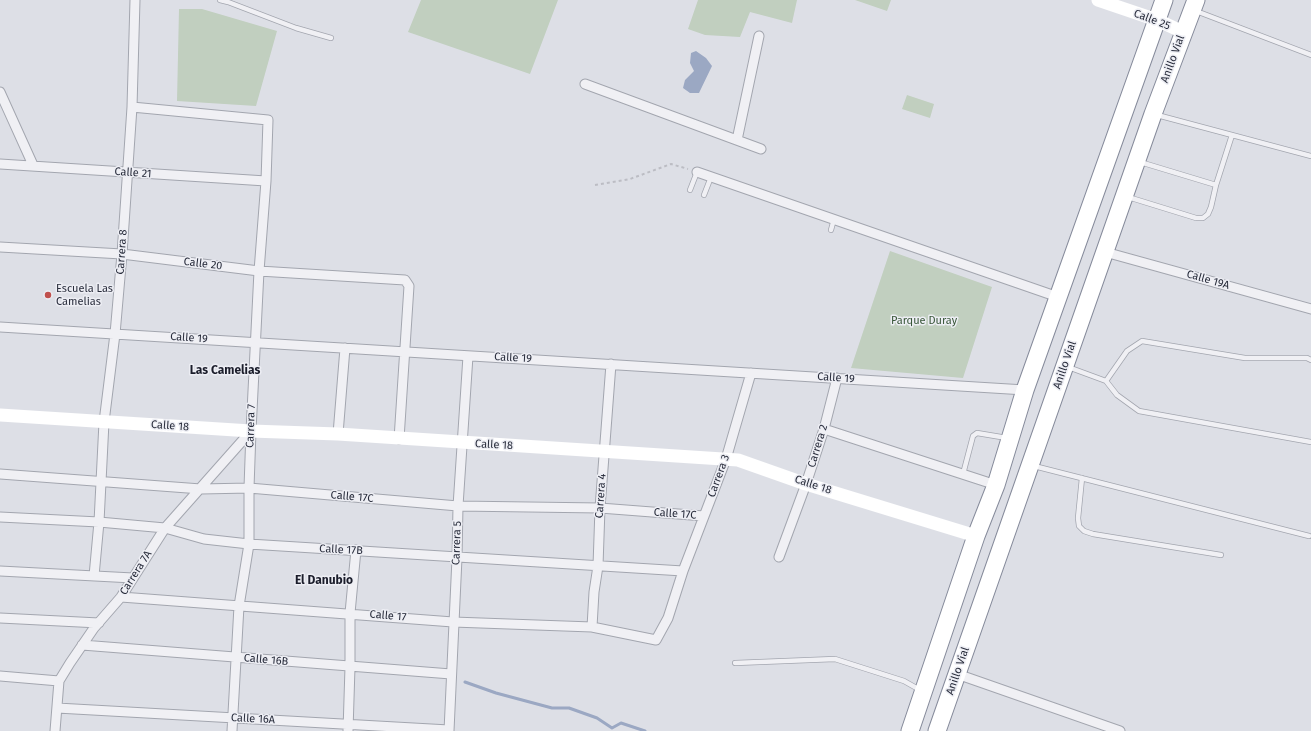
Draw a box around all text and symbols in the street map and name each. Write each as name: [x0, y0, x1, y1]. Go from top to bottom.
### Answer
street label: Calle 25: [1132, 7, 1172, 33]
street label: Anillo Vial: [1158, 33, 1188, 85]
street label: Calle 21: [114, 165, 152, 181]
street label: Carrera 8: [114, 229, 130, 275]
street label: Calle 20: [183, 255, 223, 273]
street label: Calle 19A: [1185, 268, 1231, 292]
place label: Escuela Las Camelias: [56, 282, 113, 308]
marker: Escuela Las Camelias: [43, 290, 53, 300]
park label: Parque Duray: [891, 314, 957, 328]
street label: Calle 19: [170, 330, 208, 346]
street label: Anillo Vial: [1051, 339, 1079, 391]
street label: Calle 19: [494, 350, 532, 366]
district label: Las Camelias: [190, 364, 260, 378]
street label: Calle 19: [817, 370, 855, 386]
street label: Carrera 7: [244, 404, 258, 448]
street label: Calle 18: [151, 418, 189, 434]
street label: Carrera 2: [805, 423, 831, 469]
street label: Calle 18: [475, 437, 513, 453]
street label: Carrera 3: [705, 453, 733, 499]
street label: Carrera 4: [593, 473, 609, 519]
street label: Calle 18: [793, 473, 833, 497]
street label: Calle 17C: [330, 489, 374, 505]
street label: Calle 17C: [653, 506, 697, 522]
street label: Carrera 5: [450, 521, 464, 565]
street label: Calle 17B: [319, 542, 363, 558]
street label: Carrera 7A: [117, 548, 155, 598]
district label: El Danubio: [295, 574, 353, 588]
street label: Calle 17: [369, 608, 407, 624]
street label: Anillo Vial: [944, 645, 972, 697]
street label: Calle 16B: [243, 651, 289, 669]
street label: Calle 16A: [231, 711, 275, 727]

